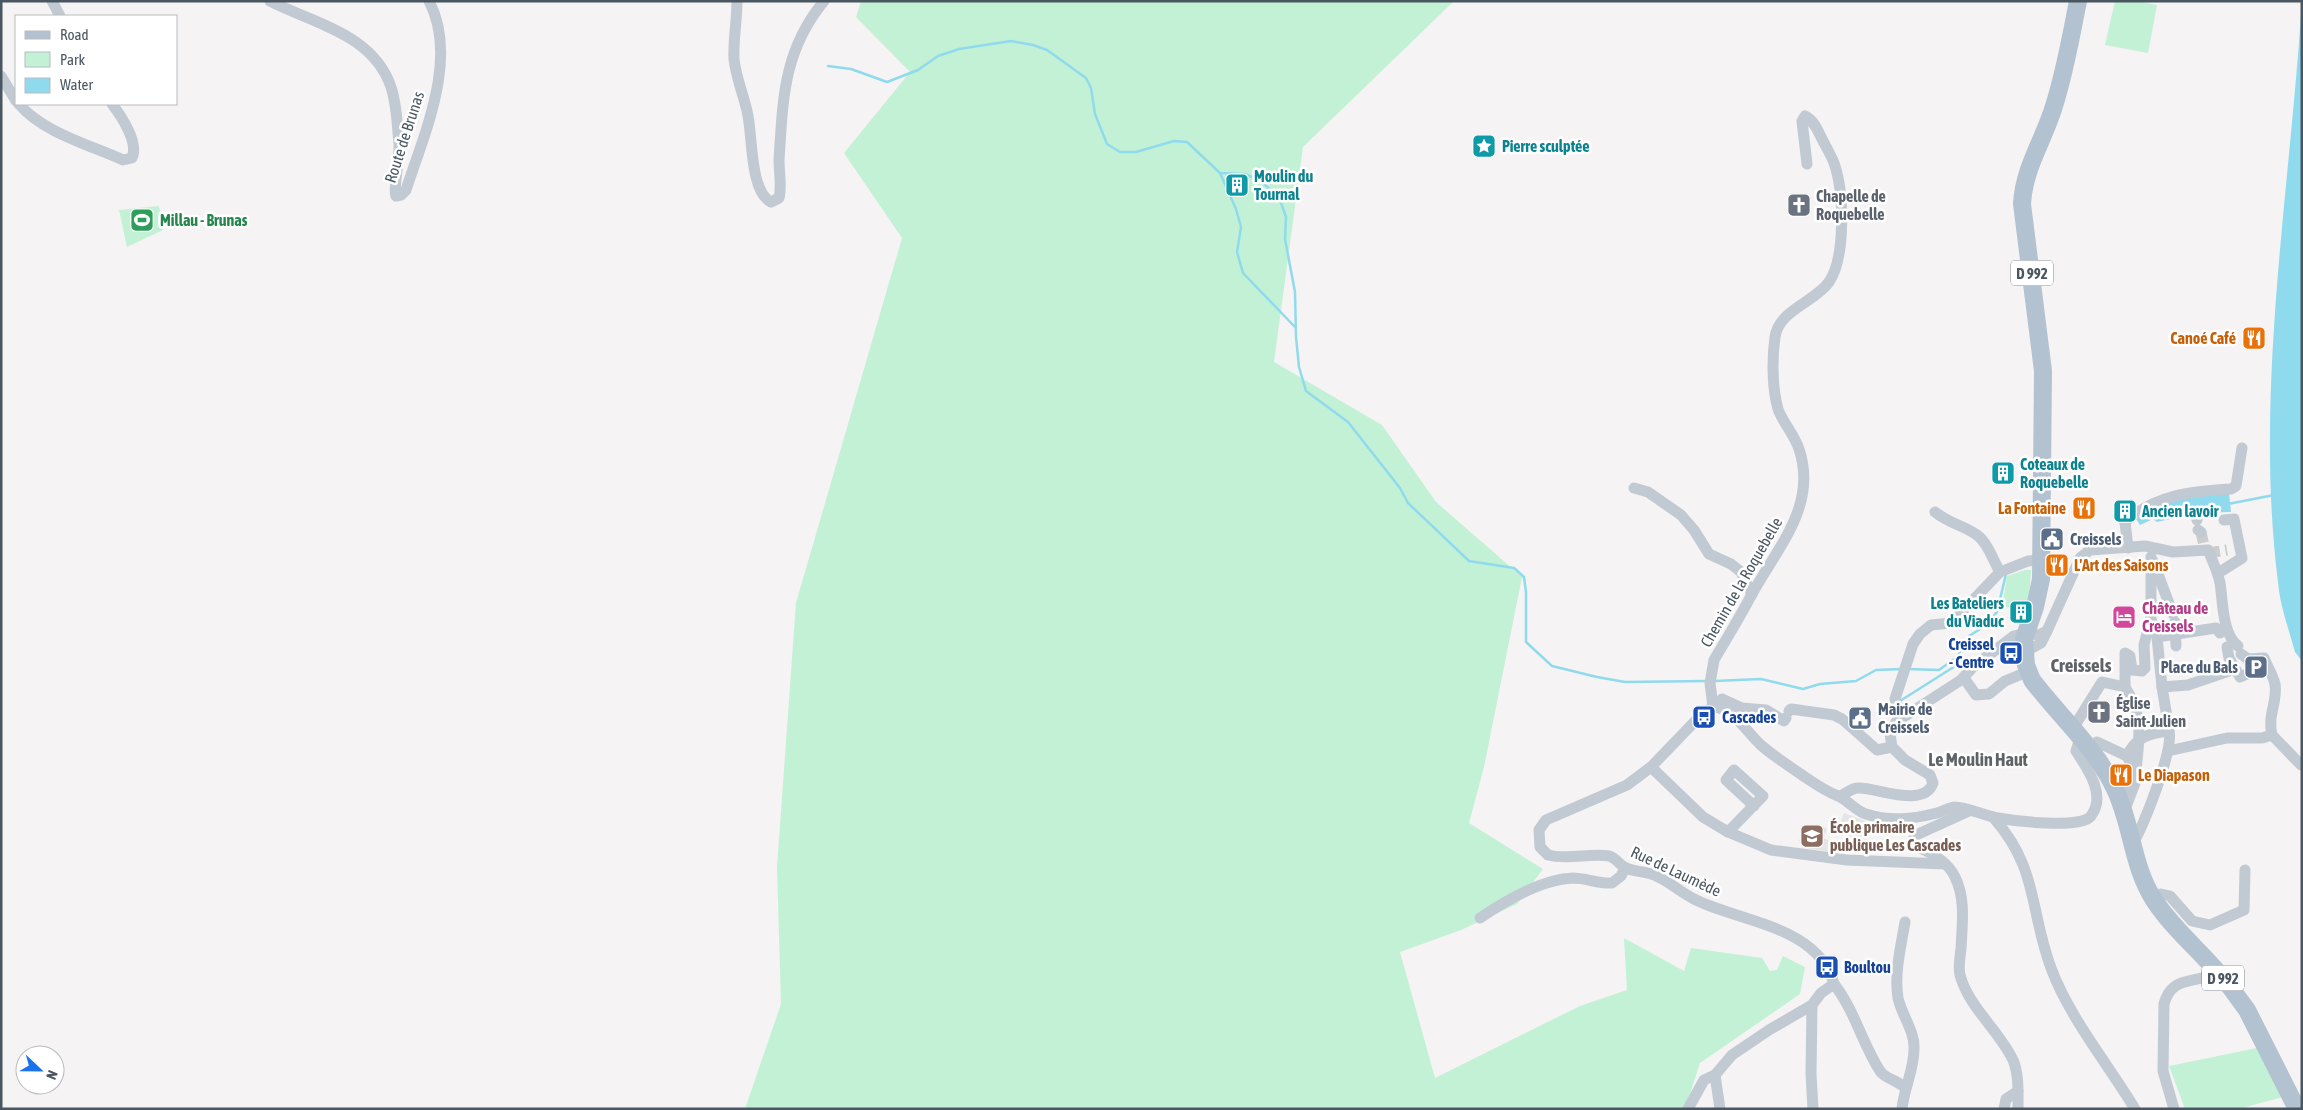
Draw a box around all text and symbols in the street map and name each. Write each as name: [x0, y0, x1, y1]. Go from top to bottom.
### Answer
legend: [15, 15, 178, 105]
text: Road: [60, 26, 89, 43]
text: Park: [60, 51, 85, 68]
text: Water: [60, 76, 93, 93]
street label: Route de Brunas: [381, 89, 427, 185]
place icon: Pierre sculptée: [1471, 133, 1497, 159]
place label: Pierre sculptée: [1502, 137, 1590, 155]
place label: Moulin du Tournal: [1254, 167, 1313, 203]
building icon: Moulin du Tournal: [1224, 172, 1250, 198]
place label: Chapelle de Roquebelle: [1816, 187, 1886, 223]
church icon: Chapelle de Roquebelle: [1786, 192, 1812, 218]
sports icon: Millau - Brunas: [129, 207, 155, 233]
place label: Millau - Brunas: [160, 211, 248, 229]
road number: D 992: [2011, 260, 2053, 286]
restaurant icon: Canoé Café: [2241, 325, 2267, 351]
place label: Canoé Café: [2170, 329, 2236, 347]
place label: Coteaux de Roquebelle: [2020, 455, 2089, 491]
building icon: Coteaux de Roquebelle: [1990, 460, 2016, 486]
restaurant icon: La Fontaine: [2071, 495, 2097, 521]
building icon: Ancien lavoir: [2112, 498, 2138, 524]
place label: La Fontaine: [1998, 499, 2066, 517]
place label: Ancien lavoir: [2141, 502, 2219, 520]
street label: Chemin de la Roquebelle: [1696, 514, 1786, 651]
public building icon: Creissels: [2039, 526, 2065, 552]
place label: Creissels: [2070, 530, 2122, 548]
restaurant icon: L'Art des Saisons: [2044, 552, 2070, 578]
place label: L'Art des Saisons: [2074, 556, 2169, 574]
place label: Les Bateliers du Viaduc: [1930, 594, 2004, 630]
building icon: Les Bateliers du Viaduc: [2008, 599, 2034, 625]
place label: Château de Creissels: [2142, 599, 2208, 635]
hotel icon: Château de Creissels: [2111, 604, 2137, 630]
place label: Creissel - Centre: [1948, 635, 1995, 671]
bus stop icon: Creissel - Centre: [1998, 640, 2024, 666]
district label: Creissels: [2051, 654, 2112, 676]
parking icon: Place du Bals: [2243, 654, 2269, 680]
place label: Place du Bals: [2161, 658, 2238, 676]
place label: Église Saint-Julien: [2116, 694, 2186, 730]
church icon: Église Saint-Julien: [2086, 699, 2112, 725]
place label: Mairie de Creissels: [1878, 700, 1933, 736]
bus stop icon: Cascades: [1691, 704, 1717, 730]
public building icon: Mairie de Creissels: [1847, 705, 1873, 731]
place label: Cascades: [1722, 708, 1776, 726]
district label: Le Moulin Haut: [1928, 749, 2029, 770]
restaurant icon: Le Diapason: [2108, 762, 2134, 788]
place label: Le Diapason: [2138, 766, 2210, 784]
place label: École primaire publique Les Cascades: [1830, 818, 1961, 854]
school or university icon: École primaire publique Les Cascades: [1799, 823, 1825, 849]
street label: Rue de Laumède: [1628, 842, 1724, 900]
bus stop icon: Boultou: [1814, 954, 1840, 980]
place label: Boultou: [1844, 958, 1891, 976]
road number: D 992: [2202, 966, 2244, 990]
north arrow: [15, 1045, 65, 1095]
text: N: [43, 1068, 61, 1082]

